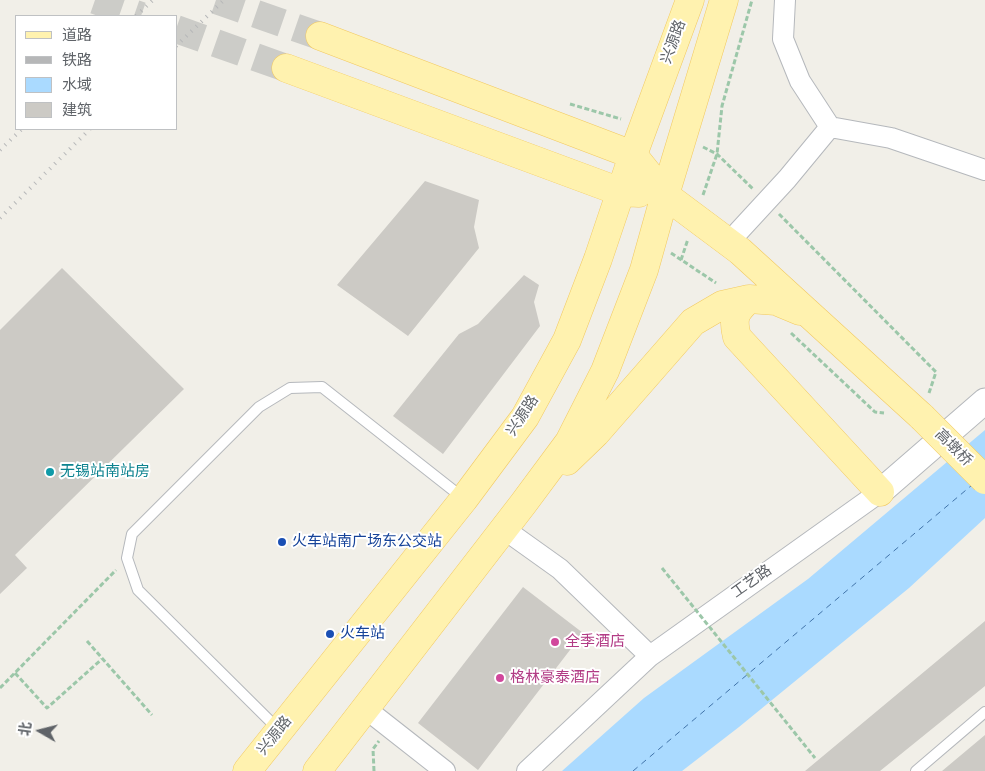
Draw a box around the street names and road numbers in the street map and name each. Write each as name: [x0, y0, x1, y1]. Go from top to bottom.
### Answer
street label: 兴源路: [658, 18, 690, 66]
street label: 兴源路: [503, 392, 543, 440]
street label: 高墩桥: [931, 426, 975, 470]
street label: 工艺路: [728, 562, 776, 602]
street label: 兴源路: [254, 713, 296, 759]

